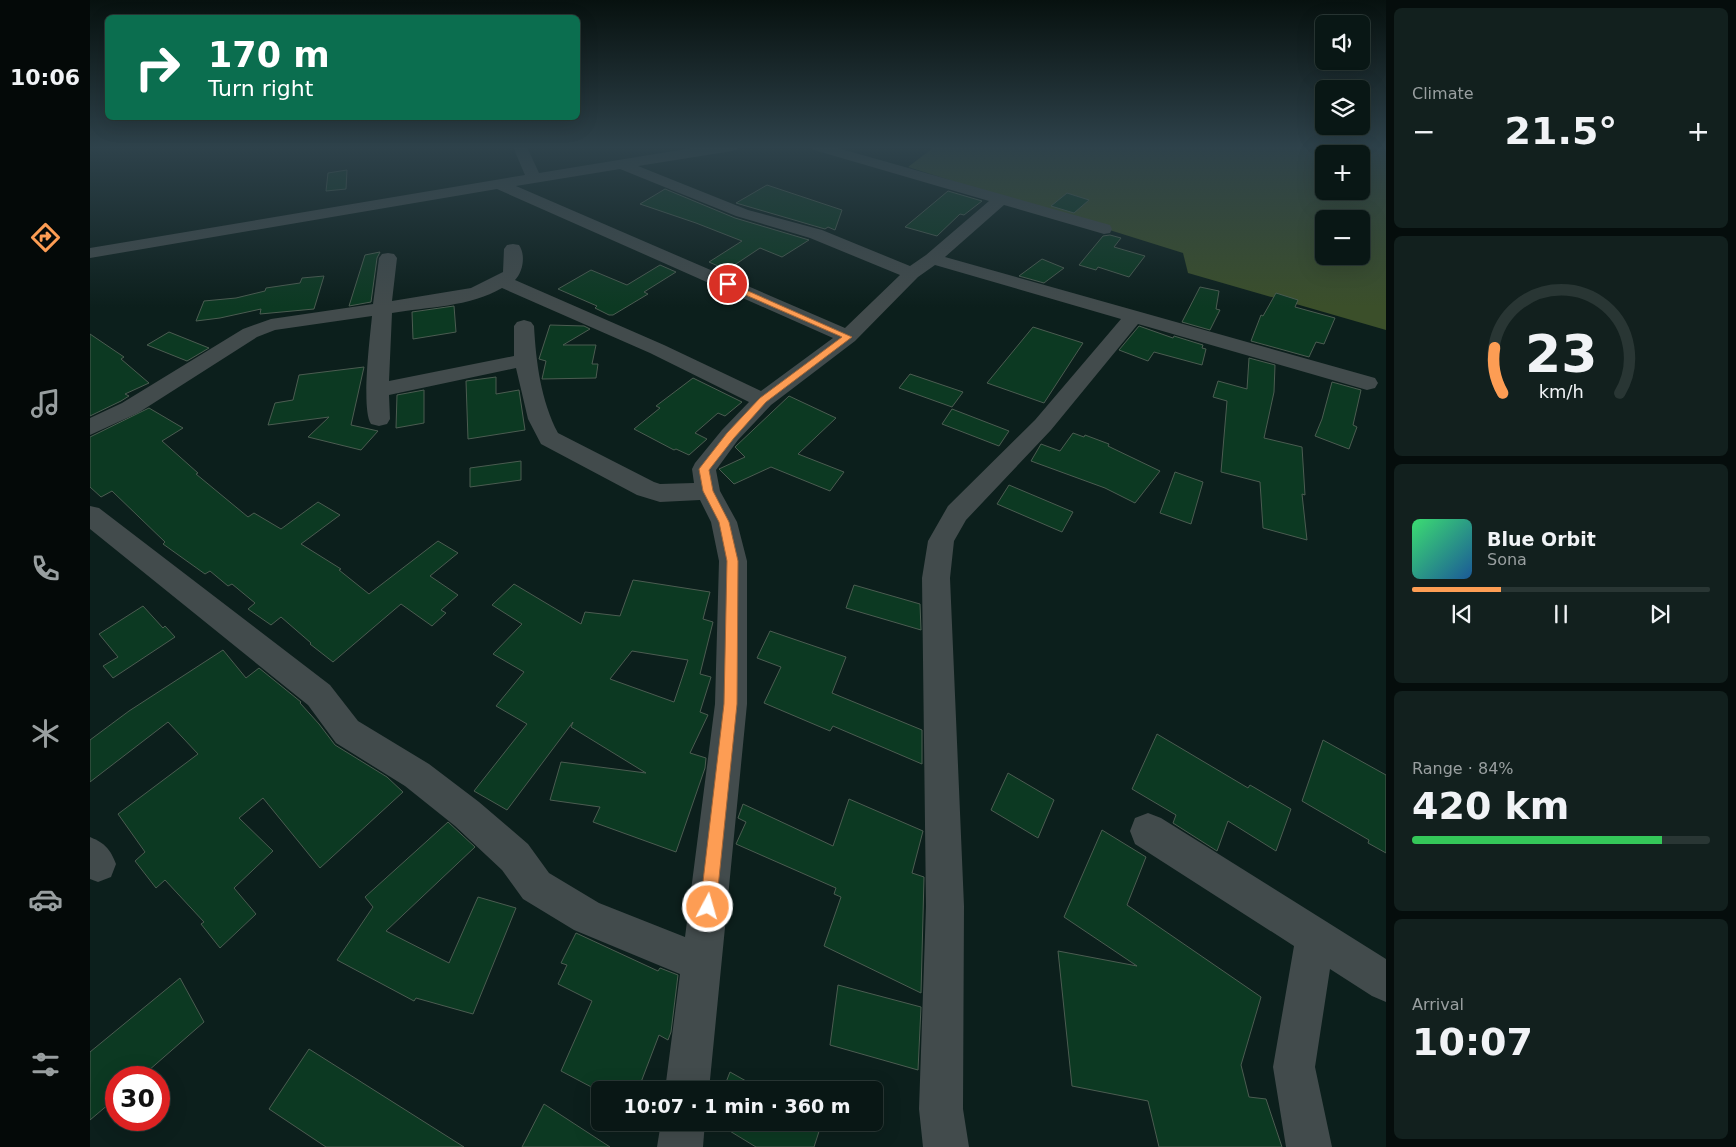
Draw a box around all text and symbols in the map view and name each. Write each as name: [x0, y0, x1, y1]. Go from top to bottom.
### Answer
map controls: [1315, 15, 1370, 265]
button: sound: [1315, 15, 1370, 70]
icon: right: [125, 35, 190, 100]
text: 170 m: [208, 35, 330, 75]
text: 10:06: [10, 65, 80, 90]
text: Turn right: [208, 76, 313, 101]
button: layers: [1315, 80, 1370, 135]
text: Climate: [1412, 84, 1474, 103]
text: 21.5°: [1505, 109, 1617, 153]
text: −: [1412, 115, 1435, 148]
text: +: [1687, 115, 1710, 148]
button: +: [1315, 145, 1370, 200]
button: −: [1315, 210, 1370, 265]
icon: directions: [28, 220, 63, 255]
pin: [707, 263, 749, 305]
icon: arrive: [714, 270, 742, 298]
text: 23: [1525, 324, 1597, 384]
text: km/h: [1538, 381, 1584, 402]
icon: music: [28, 386, 63, 421]
text: Blue Orbit: [1487, 528, 1596, 550]
text: Sona: [1487, 550, 1527, 569]
icon: phone: [28, 551, 63, 586]
icon: previous: [1448, 600, 1476, 628]
icon: pause: [1547, 600, 1575, 628]
icon: next: [1646, 600, 1674, 628]
icon: climate: [28, 716, 63, 751]
text: Range · 84%: [1412, 759, 1514, 778]
text: 420 km: [1412, 784, 1569, 828]
position arrow: [681, 880, 733, 932]
icon: car: [28, 882, 63, 917]
text: Arrival: [1412, 995, 1464, 1014]
text: 10:07: [1412, 1020, 1533, 1064]
icon: filters: [28, 1047, 63, 1082]
speed limit sign: 30: [105, 1066, 170, 1131]
text: 10:07 · 1 min · 360 m: [623, 1095, 851, 1117]

